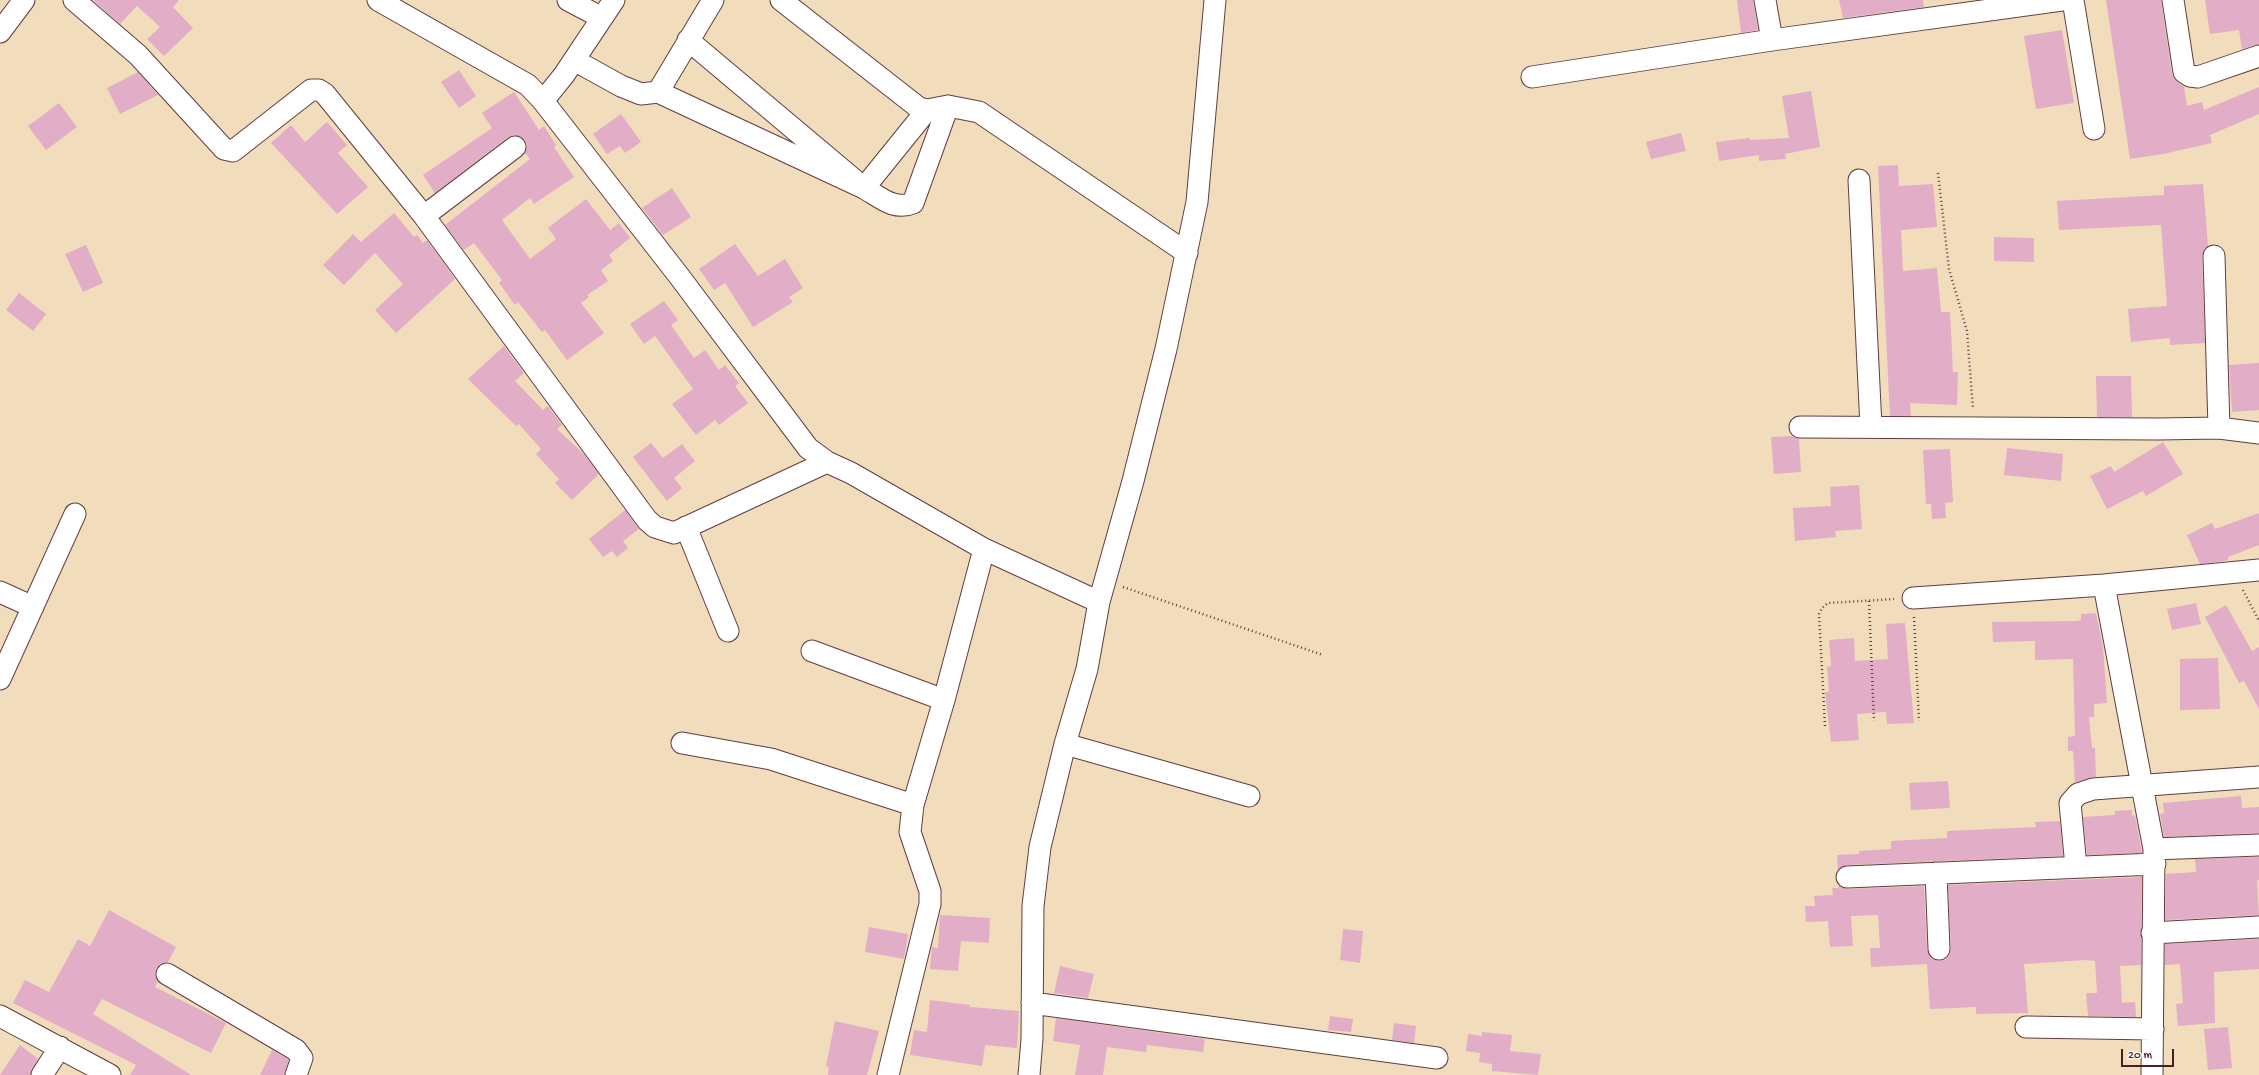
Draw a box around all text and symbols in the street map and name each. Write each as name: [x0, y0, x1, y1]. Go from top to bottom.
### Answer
scale bar: [2123, 1041, 2176, 1067]
text: 20 m: [2128, 1049, 2152, 1063]

